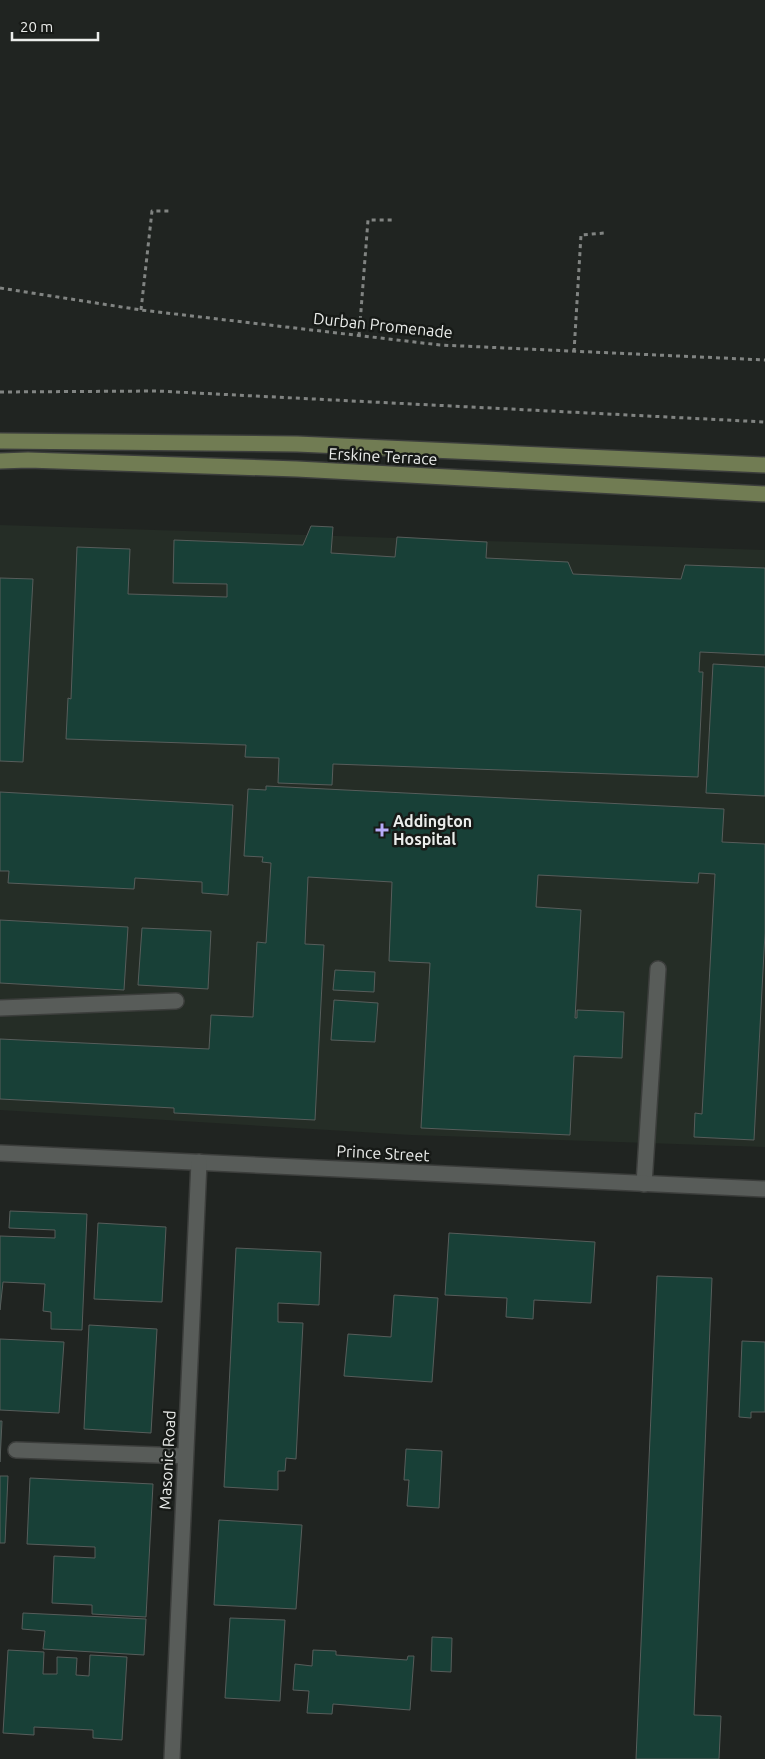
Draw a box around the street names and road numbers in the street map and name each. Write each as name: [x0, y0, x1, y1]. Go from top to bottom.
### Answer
street label: Durban Promenade: [312, 309, 454, 341]
street label: Erskine Terrace: [328, 444, 438, 468]
street label: Prince Street: [336, 1142, 431, 1164]
street label: Masonic Road: [155, 1410, 179, 1510]

